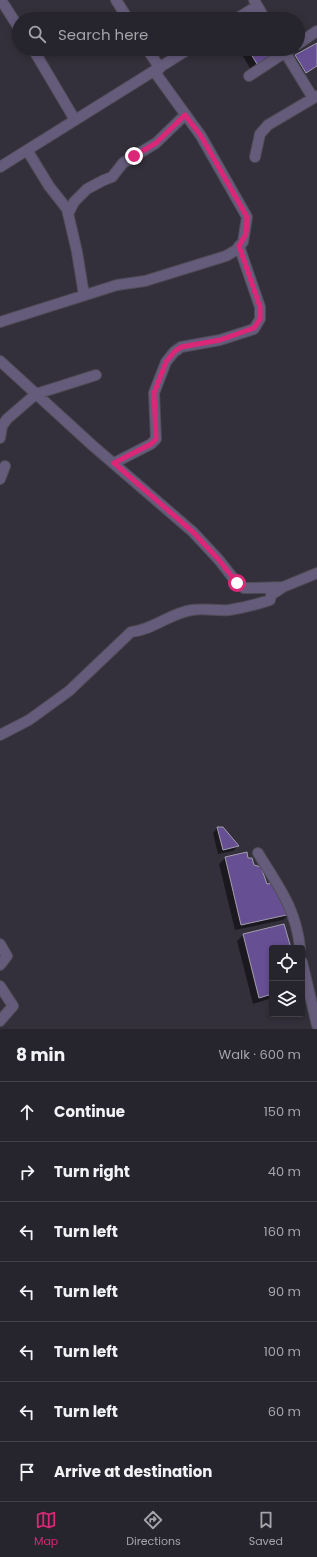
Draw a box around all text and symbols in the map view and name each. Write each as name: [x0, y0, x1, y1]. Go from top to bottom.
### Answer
search box: [12, 12, 305, 56]
icon: search: [26, 23, 48, 45]
text: Search here: [58, 24, 148, 45]
route end: [125, 147, 143, 165]
route start: [228, 574, 246, 592]
map controls: [269, 945, 305, 1017]
button: locate: [269, 945, 305, 981]
button: layers: [269, 981, 305, 1017]
text: 8 min: [16, 1043, 65, 1067]
text: Walk · 600 m: [218, 1045, 301, 1064]
icon: ahead: [16, 1101, 38, 1123]
text: Continue: [54, 1101, 125, 1122]
text: 150 m: [264, 1102, 301, 1121]
icon: right: [16, 1161, 38, 1183]
text: Turn right: [54, 1161, 130, 1182]
text: 40 m: [268, 1162, 301, 1181]
icon: left: [16, 1221, 38, 1243]
text: Turn left: [54, 1221, 118, 1242]
text: 160 m: [264, 1222, 301, 1241]
icon: left: [16, 1281, 38, 1303]
text: Turn left: [54, 1281, 118, 1302]
text: 90 m: [268, 1282, 301, 1301]
icon: left: [16, 1341, 38, 1363]
text: Turn left: [54, 1341, 118, 1362]
text: 100 m: [264, 1342, 301, 1361]
icon: left: [16, 1401, 38, 1423]
text: Turn left: [54, 1401, 118, 1422]
text: 60 m: [268, 1402, 301, 1421]
icon: arrive: [16, 1461, 38, 1483]
text: Arrive at destination: [54, 1461, 212, 1482]
tab: Map: [34, 1509, 58, 1550]
tab: Directions: [126, 1509, 181, 1550]
tab: Saved: [249, 1509, 283, 1550]

